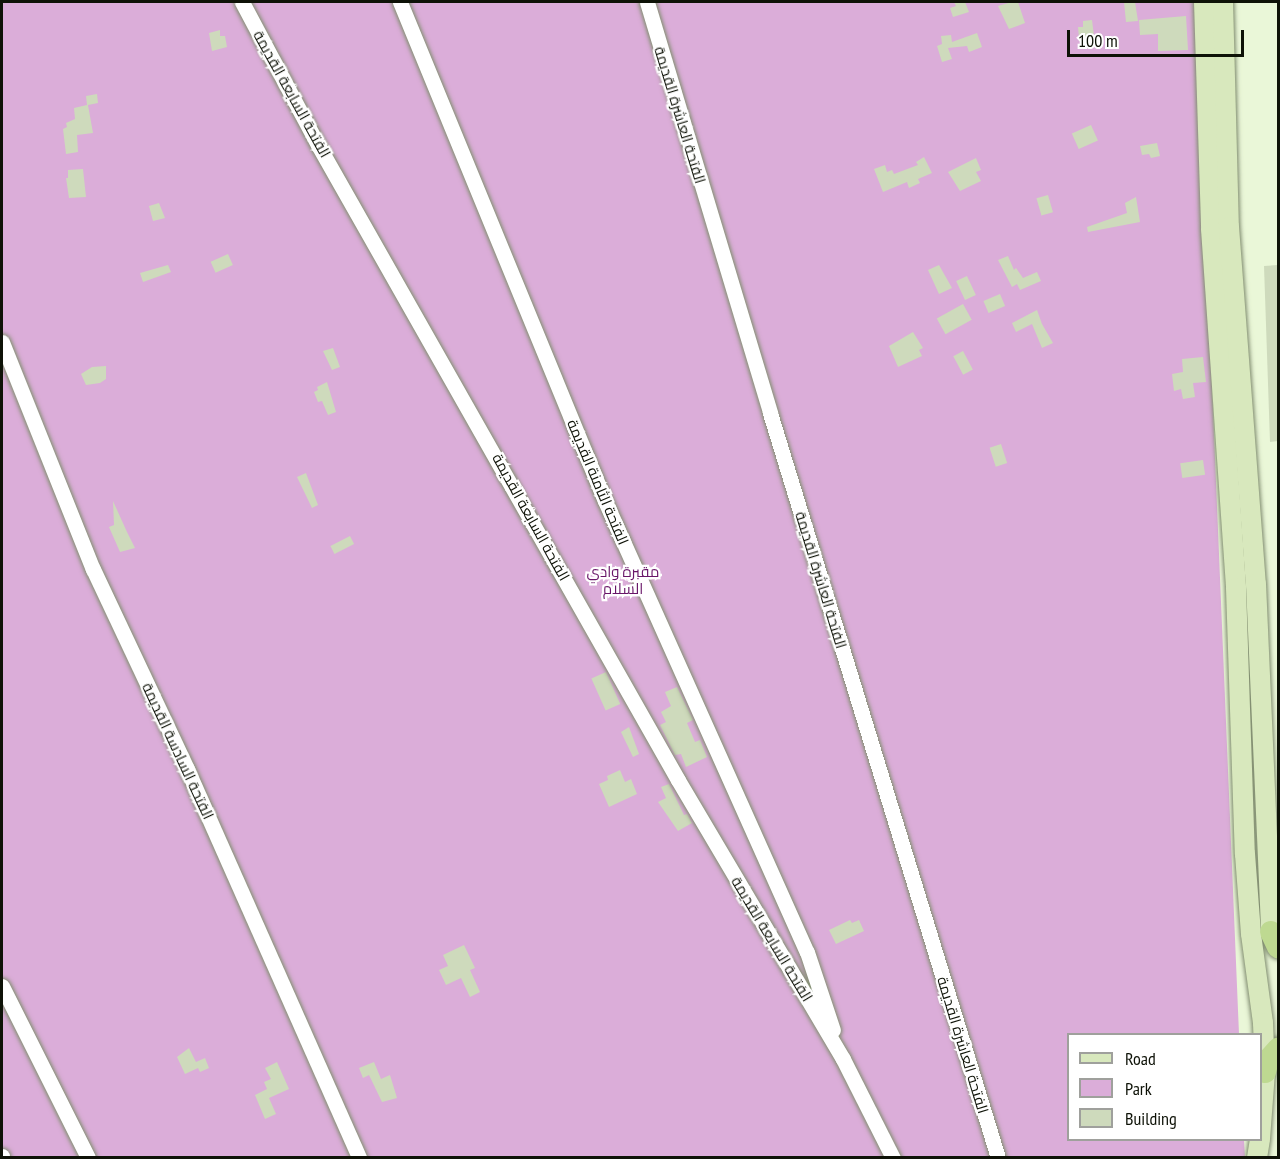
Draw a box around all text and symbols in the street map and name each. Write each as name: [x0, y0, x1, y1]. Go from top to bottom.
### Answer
scale bar: [1070, 18, 1247, 56]
street label: الفتحة السابعة القديمة: [250, 27, 334, 161]
text: 100 m: [1078, 29, 1118, 52]
street label: الفتحة العاشرة القديمة: [651, 44, 709, 186]
street label: الفتحة الثامنة القديمة: [563, 417, 633, 547]
street label: الفتحة السابعة القديمة: [489, 450, 573, 584]
street label: الفتحة العاشرة القديمة: [792, 509, 850, 651]
park label: مقبرة وادي السلام: [587, 562, 659, 597]
street label: الفتحة السادسة القديمة: [138, 680, 218, 822]
street label: الفتحة السابعة القديمة: [728, 873, 816, 1005]
street label: الفتحة العاشرة القديمة: [934, 974, 992, 1116]
legend: [1067, 1033, 1262, 1141]
text: Road: [1125, 1047, 1156, 1070]
text: Park: [1125, 1077, 1152, 1100]
text: Building: [1125, 1107, 1177, 1130]

